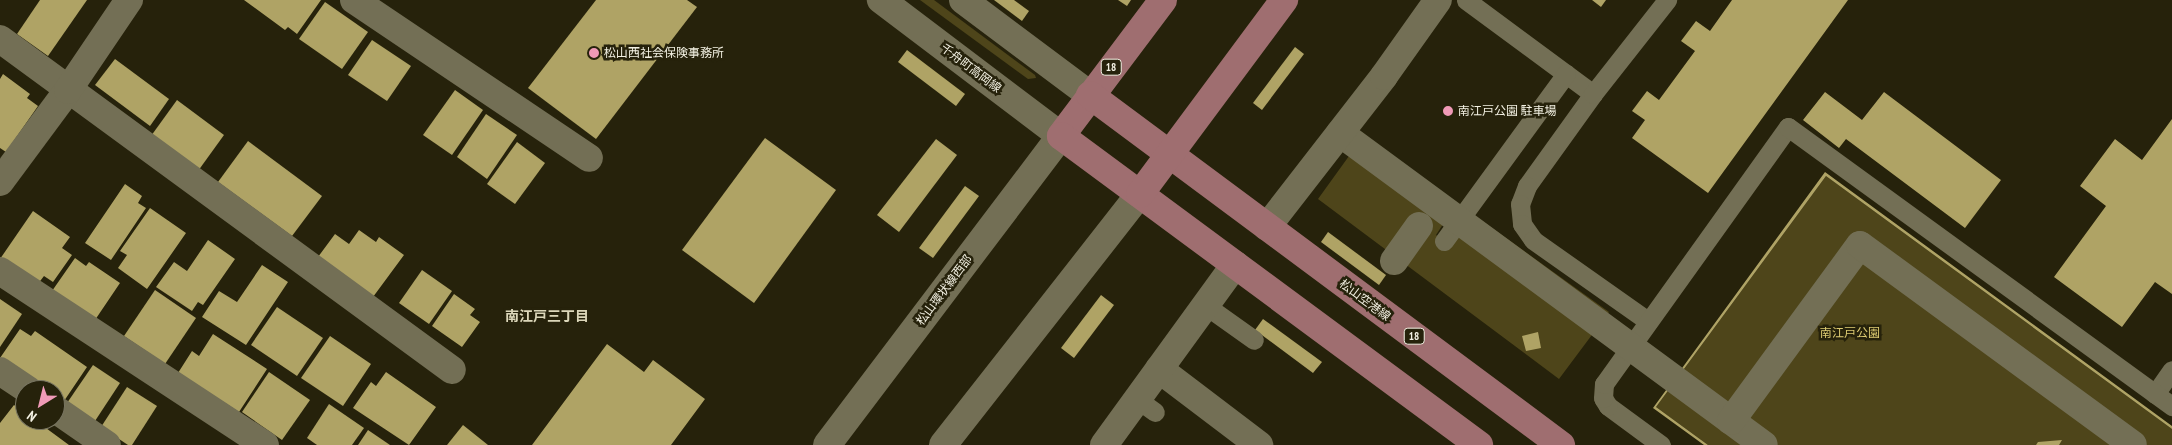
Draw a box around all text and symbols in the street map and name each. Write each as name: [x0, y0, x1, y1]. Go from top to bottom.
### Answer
street label: 千舟町高岡線: [938, 41, 1004, 95]
place label: 松山西社会保険事務所: [604, 46, 724, 60]
marker: 松山西社会保険事務所: [588, 47, 600, 59]
road number: 18: [1100, 58, 1122, 76]
place label: 南江戸公園 駐車場: [1458, 104, 1557, 118]
marker: 南江戸公園 駐車場: [1442, 105, 1454, 117]
street label: 松山環状線西部: [913, 252, 975, 328]
street label: 松山空港線: [1337, 276, 1393, 324]
district label: 南江戸三丁目: [505, 308, 589, 324]
park label: 南江戸公園: [1820, 326, 1880, 340]
road number: 18: [1403, 328, 1425, 344]
north arrow: [15, 380, 65, 430]
text: N: [23, 407, 40, 426]

